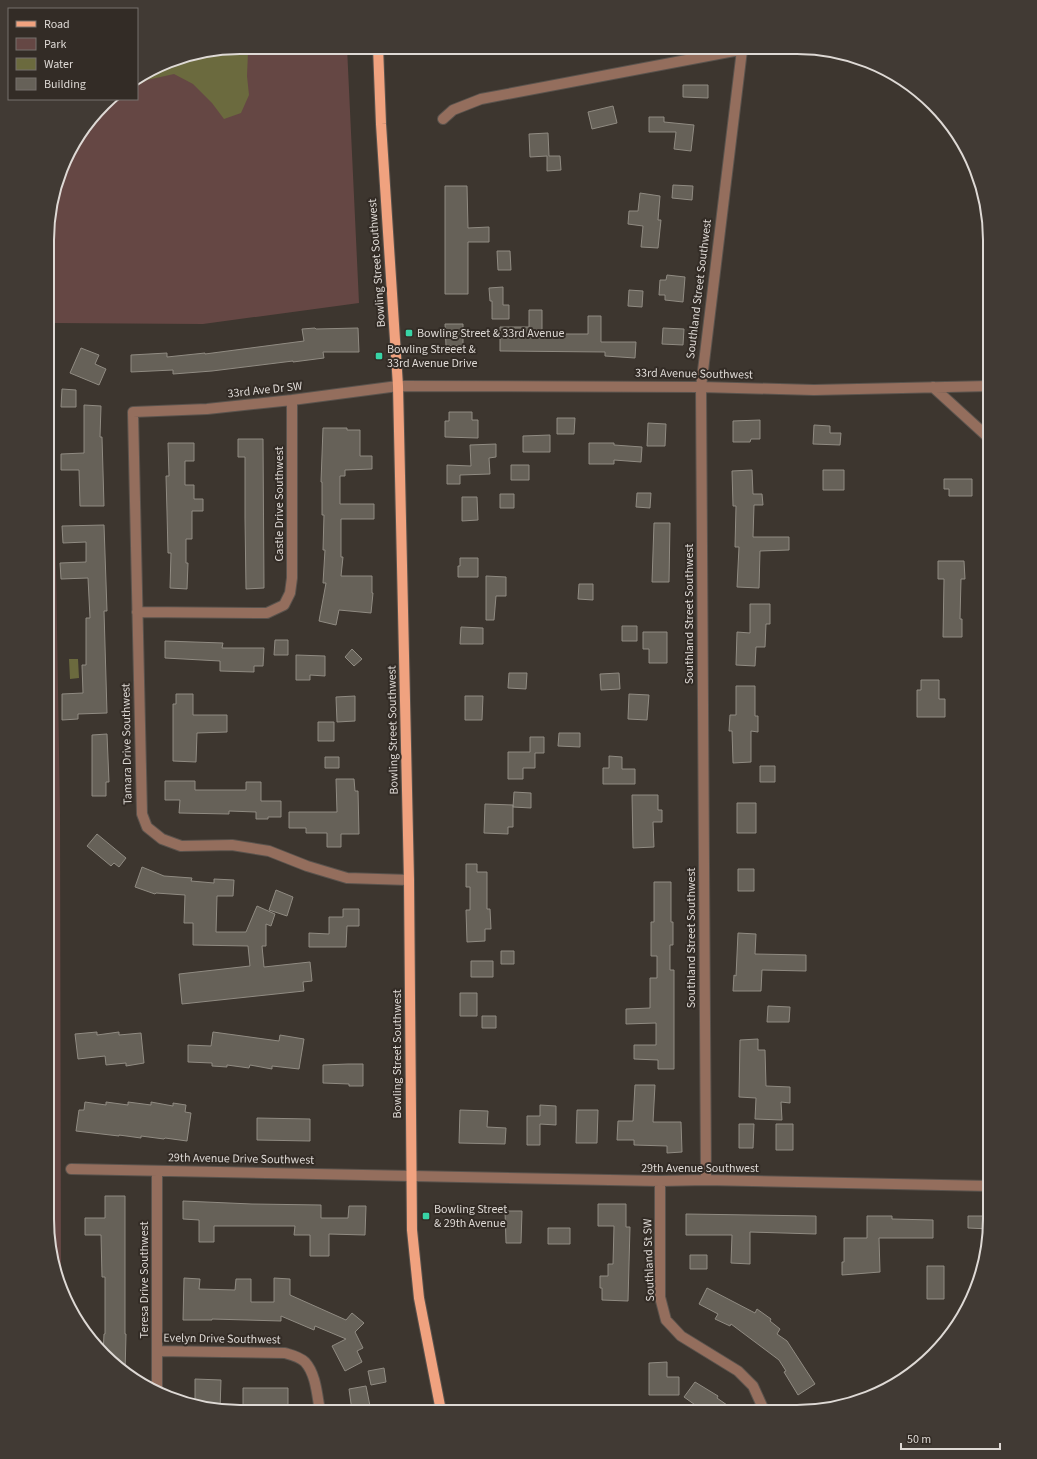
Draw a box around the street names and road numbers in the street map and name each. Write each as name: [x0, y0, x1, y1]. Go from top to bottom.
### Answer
street label: Bowling Street Southwest: [364, 198, 390, 328]
street label: Southland Street Southwest: [682, 218, 716, 360]
street label: 33rd Avenue Southwest: [635, 364, 753, 384]
street label: 33rd Ave Dr SW: [227, 378, 304, 402]
street label: Castle Drive Southwest: [271, 447, 288, 561]
street label: Southland Street Southwest: [681, 544, 698, 684]
street label: Bowling Street Southwest: [383, 665, 403, 795]
street label: Tamara Drive Southwest: [117, 683, 137, 805]
street label: Southland Street Southwest: [683, 868, 700, 1008]
street label: Bowling Street Southwest: [389, 989, 406, 1119]
street label: 29th Avenue Drive Southwest: [168, 1149, 314, 1169]
street label: 29th Avenue Southwest: [641, 1160, 759, 1177]
street label: Southland St SW: [639, 1218, 659, 1302]
street label: Teresa Drive Southwest: [136, 1222, 153, 1338]
street label: Evelyn Drive Southwest: [163, 1329, 281, 1349]

